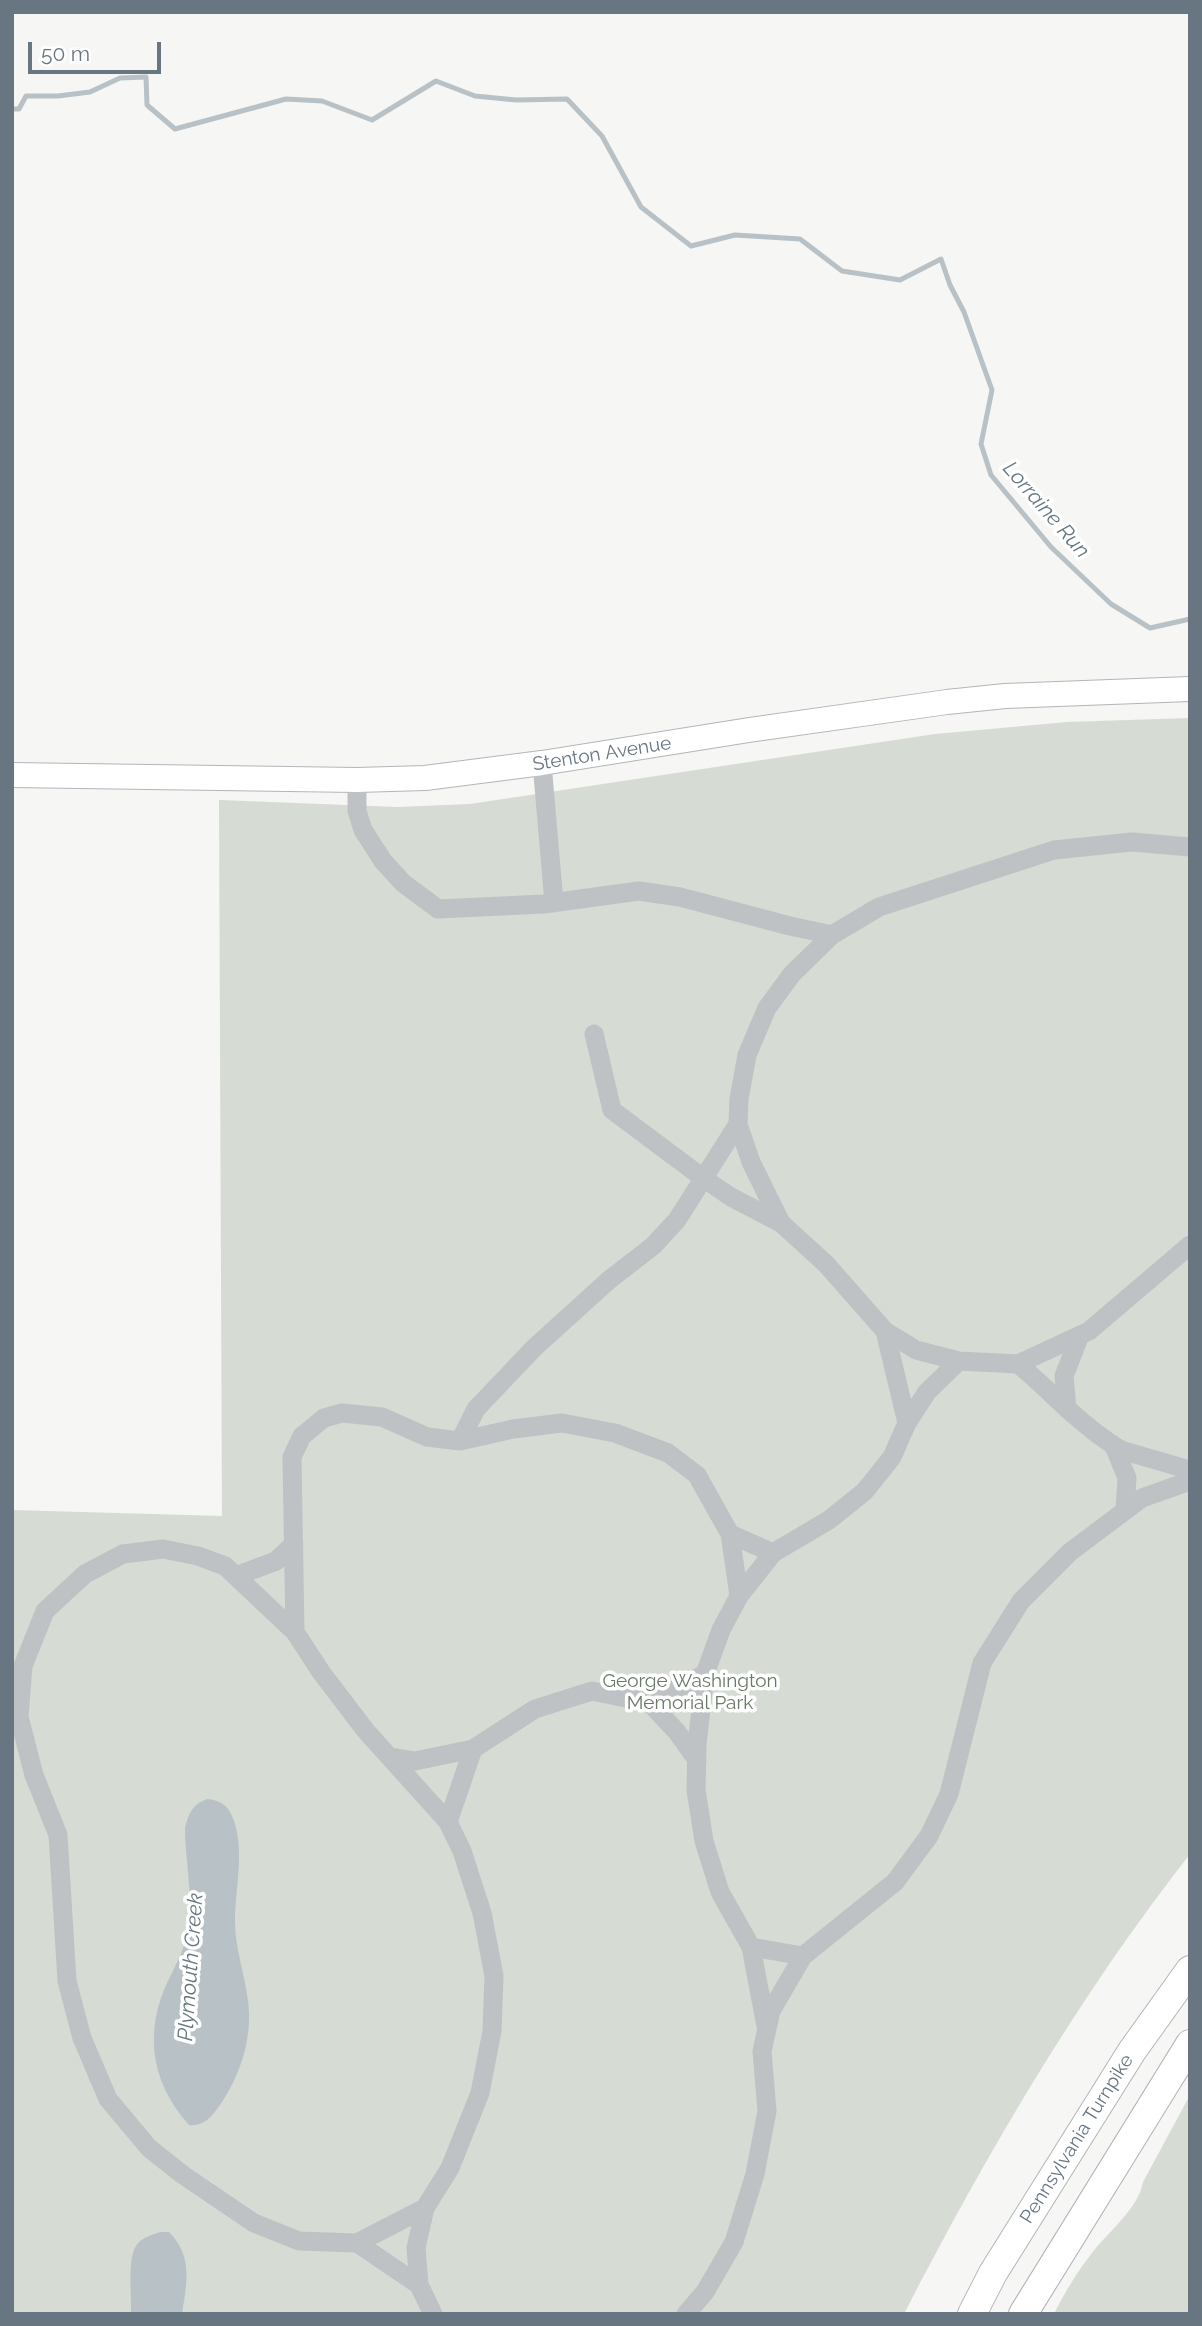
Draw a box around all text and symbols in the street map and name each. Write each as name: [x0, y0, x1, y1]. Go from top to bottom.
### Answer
scale bar: [32, 28, 164, 72]
text: 50 m: [41, 41, 90, 66]
water label: Lorraine Run: [997, 457, 1095, 563]
street label: Stenton Avenue: [531, 732, 673, 776]
park label: George Washington Memorial Park: [602, 1670, 778, 1714]
water label: Plymouth Creek: [173, 1892, 209, 2042]
street label: Pennsylvania Turnpike: [1016, 2050, 1138, 2228]

